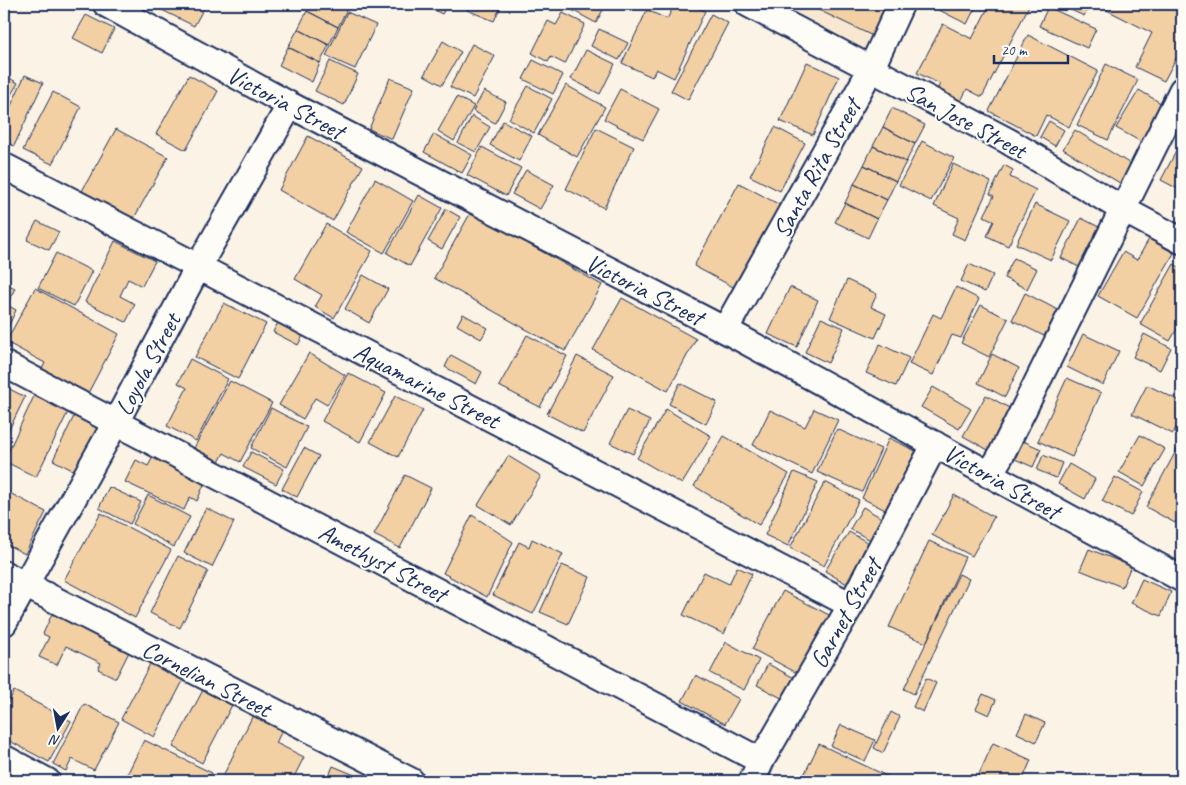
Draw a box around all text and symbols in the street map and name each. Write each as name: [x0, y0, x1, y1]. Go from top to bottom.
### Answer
scale bar: [994, 32, 1067, 64]
text: 20 m: [1001, 41, 1028, 60]
street label: Victoria Street: [222, 59, 353, 149]
street label: San Jose Street: [899, 76, 1034, 167]
street label: Santa Rita Street: [765, 90, 870, 244]
street label: Victoria Street: [580, 247, 712, 335]
street label: Loyola Street: [108, 306, 189, 421]
street label: Aquamarine Street: [348, 335, 507, 438]
street label: Victoria Street: [938, 437, 1068, 529]
street label: Amethyst Street: [313, 516, 455, 612]
street label: Garnet Street: [803, 550, 891, 674]
street label: Cornelian Street: [137, 633, 279, 726]
north arrow: [32, 702, 82, 752]
text: N: [47, 731, 61, 749]

